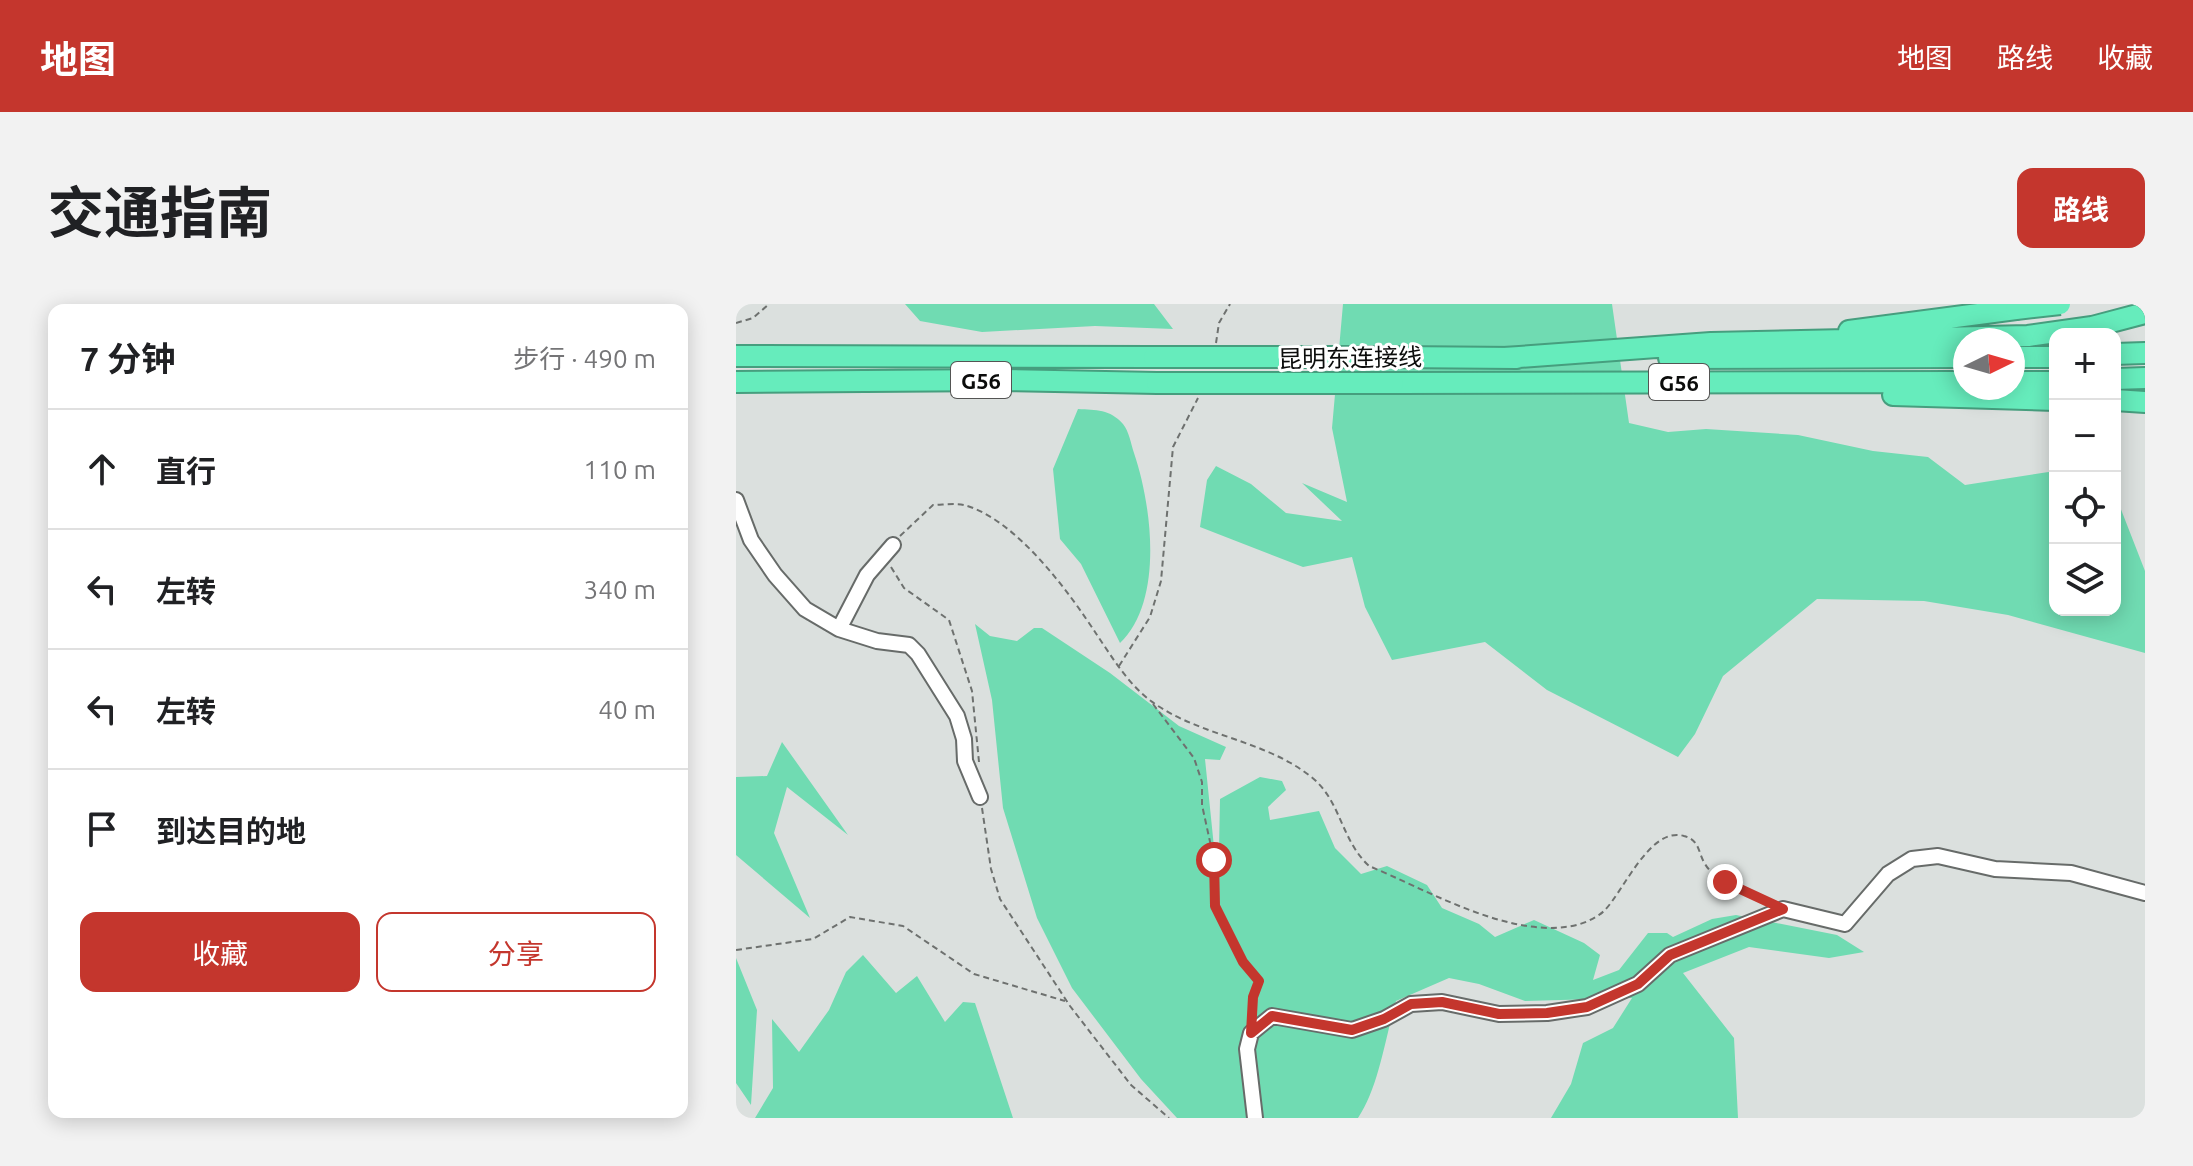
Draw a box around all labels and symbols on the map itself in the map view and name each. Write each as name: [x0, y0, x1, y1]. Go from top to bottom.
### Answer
north arrow: [1953, 328, 2025, 400]
street label: 昆明东连接线: [1278, 343, 1422, 373]
road number: G56: [951, 362, 1011, 398]
road number: G56: [1649, 364, 1709, 400]
route start: [1196, 842, 1232, 878]
route end: [1707, 864, 1743, 900]

